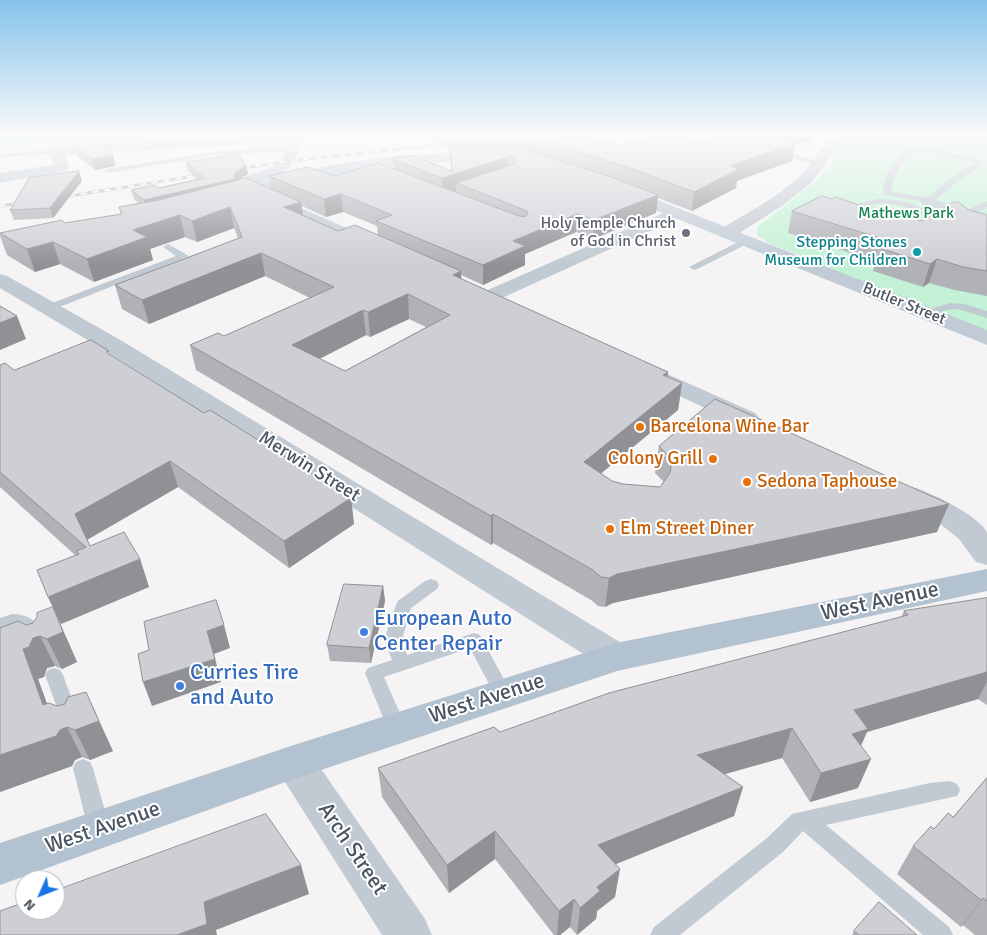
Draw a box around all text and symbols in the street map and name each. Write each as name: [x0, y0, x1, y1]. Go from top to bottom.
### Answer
park label: Mathews Park: [858, 204, 954, 224]
place label: Holy Temple Church of God in Christ: [541, 214, 676, 252]
marker: Holy Temple Church of God in Christ: [680, 227, 692, 239]
place label: Stepping Stones Museum for Children: [764, 233, 907, 271]
marker: Stepping Stones Museum for Children: [911, 246, 923, 258]
street label: Butler Street: [860, 279, 948, 329]
place label: Barcelona Wine Bar: [650, 416, 809, 438]
marker: Barcelona Wine Bar: [634, 421, 646, 433]
street label: Merwin Street: [254, 427, 364, 507]
place label: Colony Grill: [608, 448, 703, 470]
marker: Colony Grill: [707, 453, 719, 465]
place label: Sedona Taphouse: [757, 471, 897, 493]
marker: Sedona Taphouse: [741, 476, 753, 488]
place label: Elm Street Diner: [620, 518, 754, 540]
marker: Elm Street Diner: [604, 523, 616, 535]
street label: West Avenue: [819, 577, 941, 627]
place label: European Auto Center Repair: [374, 606, 512, 658]
marker: European Auto Center Repair: [358, 626, 370, 638]
place label: Curries Tire and Auto: [190, 660, 299, 711]
street label: West Avenue: [426, 668, 548, 730]
marker: Curries Tire and Auto: [174, 680, 186, 692]
street label: West Avenue: [42, 796, 164, 860]
street label: Arch Street: [312, 798, 392, 900]
north arrow: [15, 870, 65, 920]
text: N: [20, 896, 39, 914]

